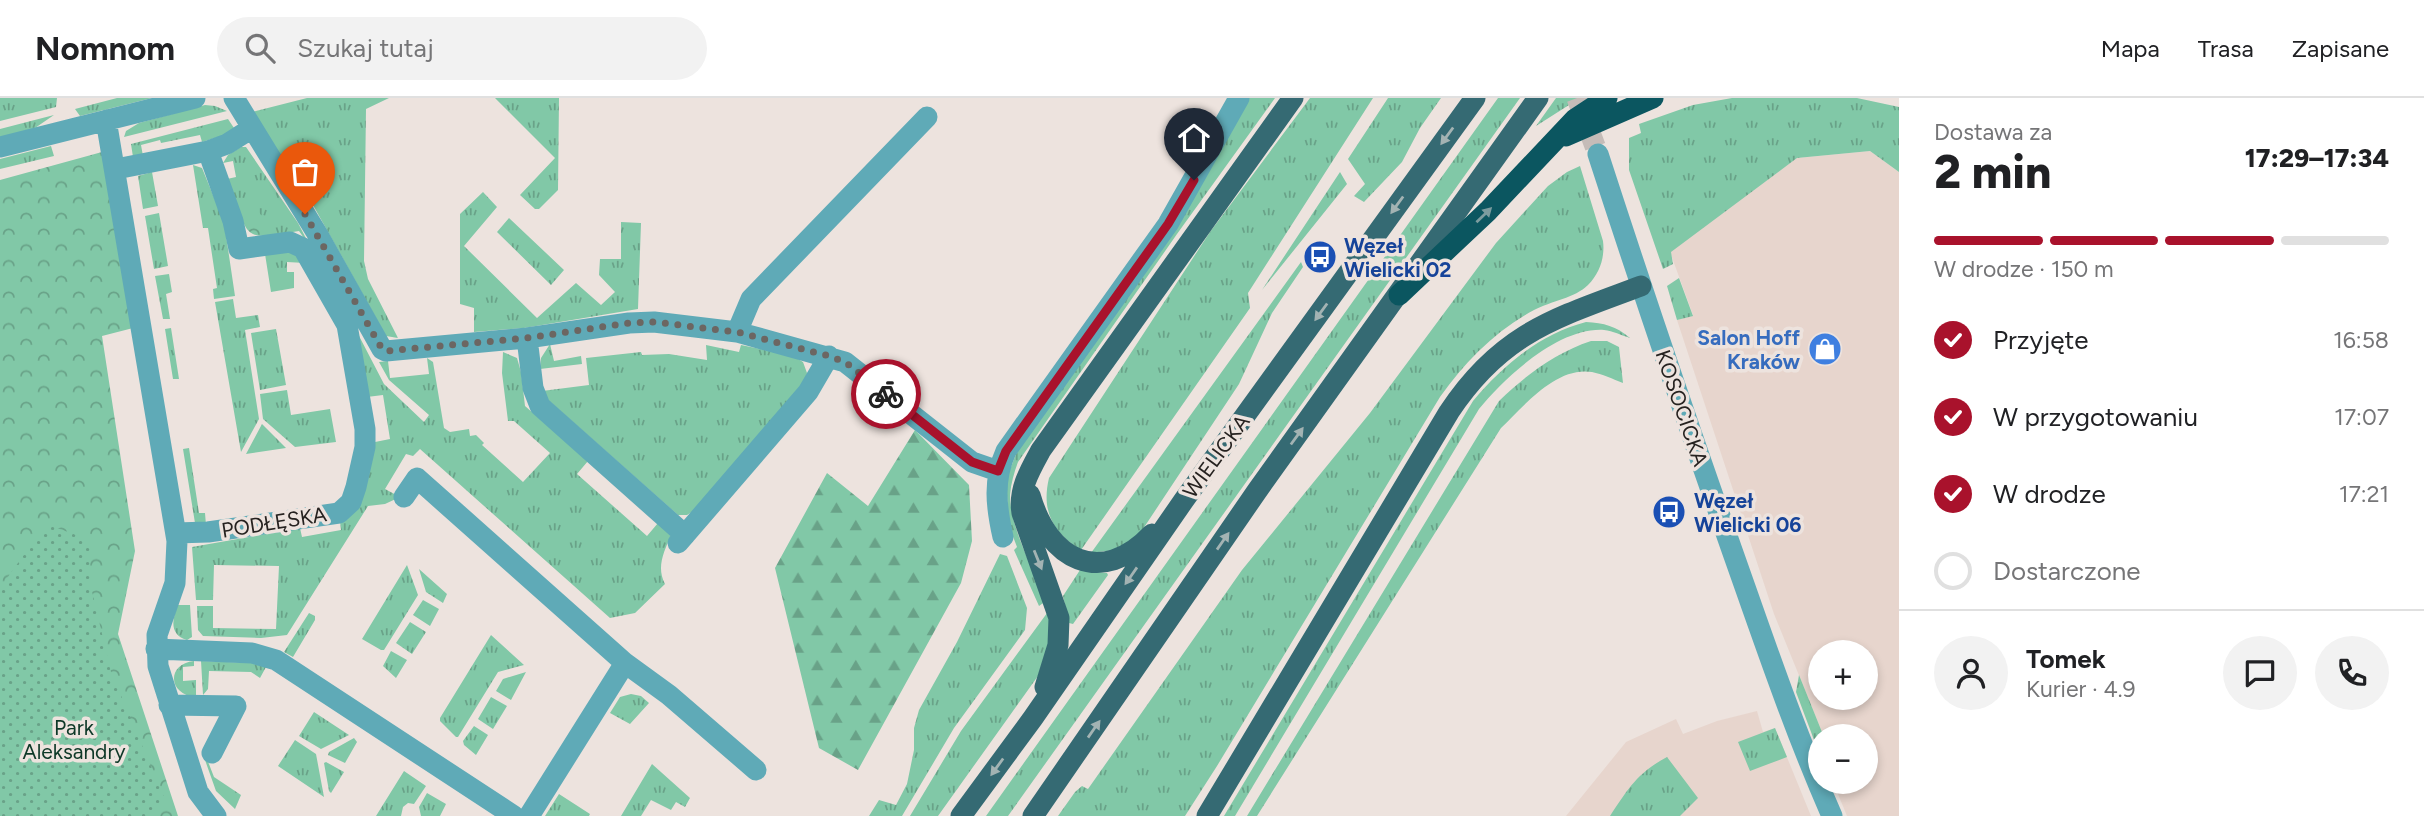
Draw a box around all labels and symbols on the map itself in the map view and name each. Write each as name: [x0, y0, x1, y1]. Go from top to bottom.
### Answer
pin: [1164, 108, 1224, 180]
one-way arrow: [1440, 127, 1454, 145]
pin: [275, 142, 335, 214]
one-way arrow: [1390, 196, 1404, 214]
one-way arrow: [1475, 207, 1492, 223]
place label: Węzeł Wielicki 02: [1344, 233, 1452, 282]
bus stop icon: Węzeł Wielicki 02: [1301, 238, 1339, 276]
one-way arrow: [1313, 303, 1328, 321]
place label: Salon Hoff Kraków: [1697, 325, 1801, 374]
shop icon: Salon Hoff Kraków: [1806, 330, 1844, 368]
street label: KOSOCICKA: [1650, 347, 1714, 469]
courier: [851, 359, 921, 429]
street label: WIELICKA: [1177, 409, 1255, 503]
one-way arrow: [1290, 427, 1304, 445]
place label: Węzeł Wielicki 06: [1694, 488, 1802, 537]
bus stop icon: Węzeł Wielicki 06: [1650, 493, 1688, 531]
street label: PODŁĘSKA: [220, 501, 328, 543]
one-way arrow: [1216, 532, 1230, 550]
one-way arrow: [1033, 550, 1044, 571]
one-way arrow: [1124, 567, 1138, 585]
park label: Park Aleksandry: [22, 715, 126, 764]
one-way arrow: [1087, 720, 1101, 738]
one-way arrow: [990, 758, 1004, 776]

